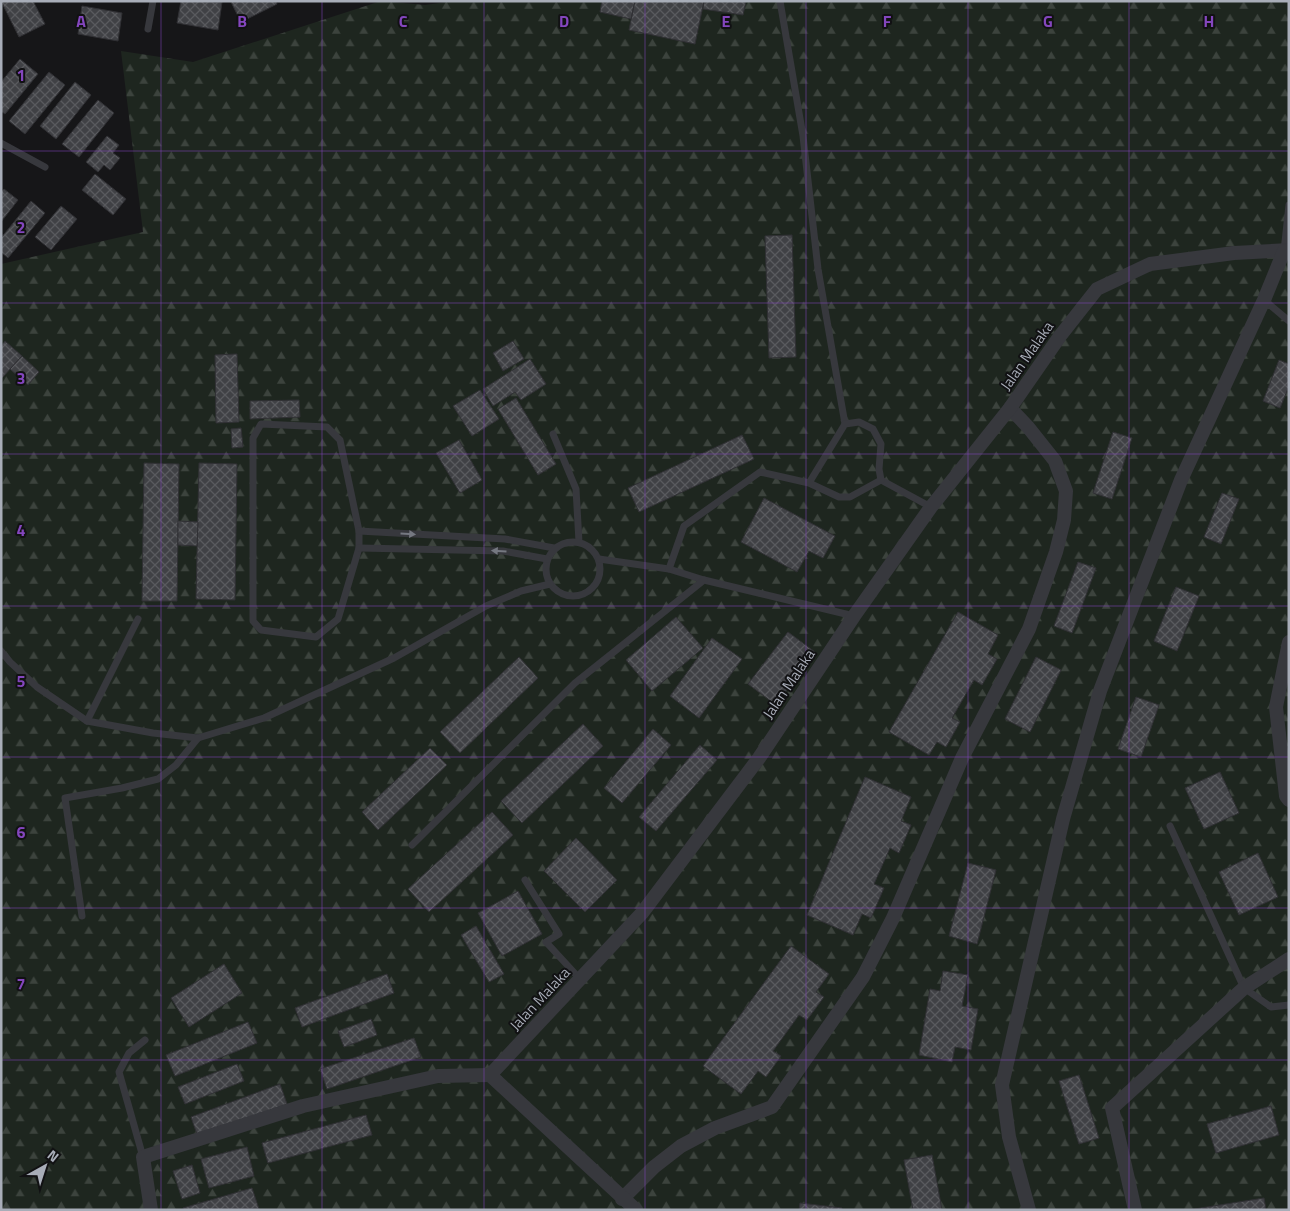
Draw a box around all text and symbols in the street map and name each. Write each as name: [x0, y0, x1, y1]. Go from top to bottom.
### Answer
text: A: [76, 9, 86, 33]
text: B: [237, 9, 247, 33]
text: C: [399, 9, 408, 33]
text: D: [559, 9, 569, 33]
text: E: [722, 9, 731, 33]
text: F: [883, 9, 892, 33]
text: G: [1043, 9, 1053, 33]
text: H: [1204, 9, 1214, 33]
text: 1: [17, 63, 25, 87]
text: 2: [17, 215, 25, 239]
street label: Jalan Malaka: [994, 316, 1059, 395]
text: 3: [17, 366, 25, 390]
text: 4: [17, 518, 26, 542]
one-way arrow: [400, 530, 416, 538]
one-way arrow: [491, 547, 507, 555]
street label: Jalan Malaka: [757, 644, 821, 723]
text: 5: [17, 669, 26, 693]
text: 6: [17, 820, 26, 844]
street label: Jalan Malaka: [504, 961, 576, 1036]
text: 7: [17, 972, 25, 996]
north arrow: [20, 1141, 70, 1191]
text: N: [43, 1144, 64, 1167]

